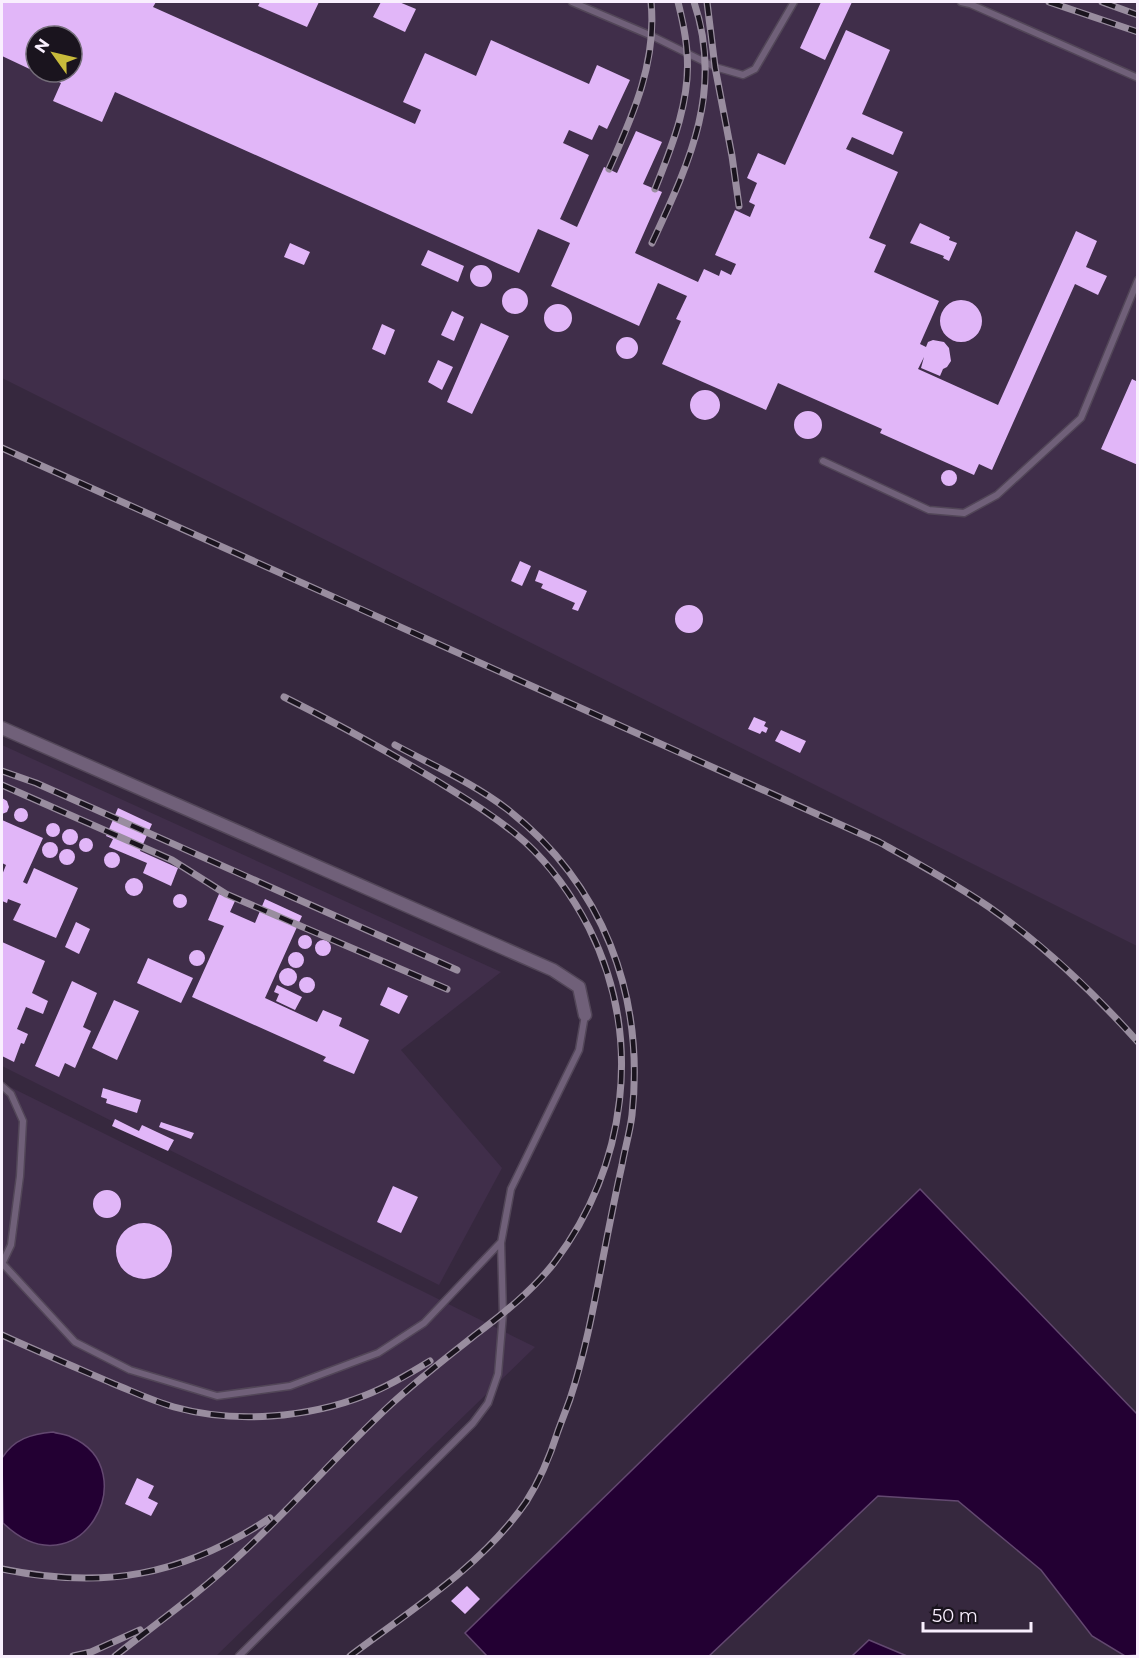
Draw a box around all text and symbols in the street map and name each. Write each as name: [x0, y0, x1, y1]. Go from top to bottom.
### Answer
north arrow: [24, 24, 84, 84]
text: N: [30, 35, 53, 57]
scale bar: [923, 1595, 1031, 1633]
text: 50 m: [932, 1605, 978, 1627]

